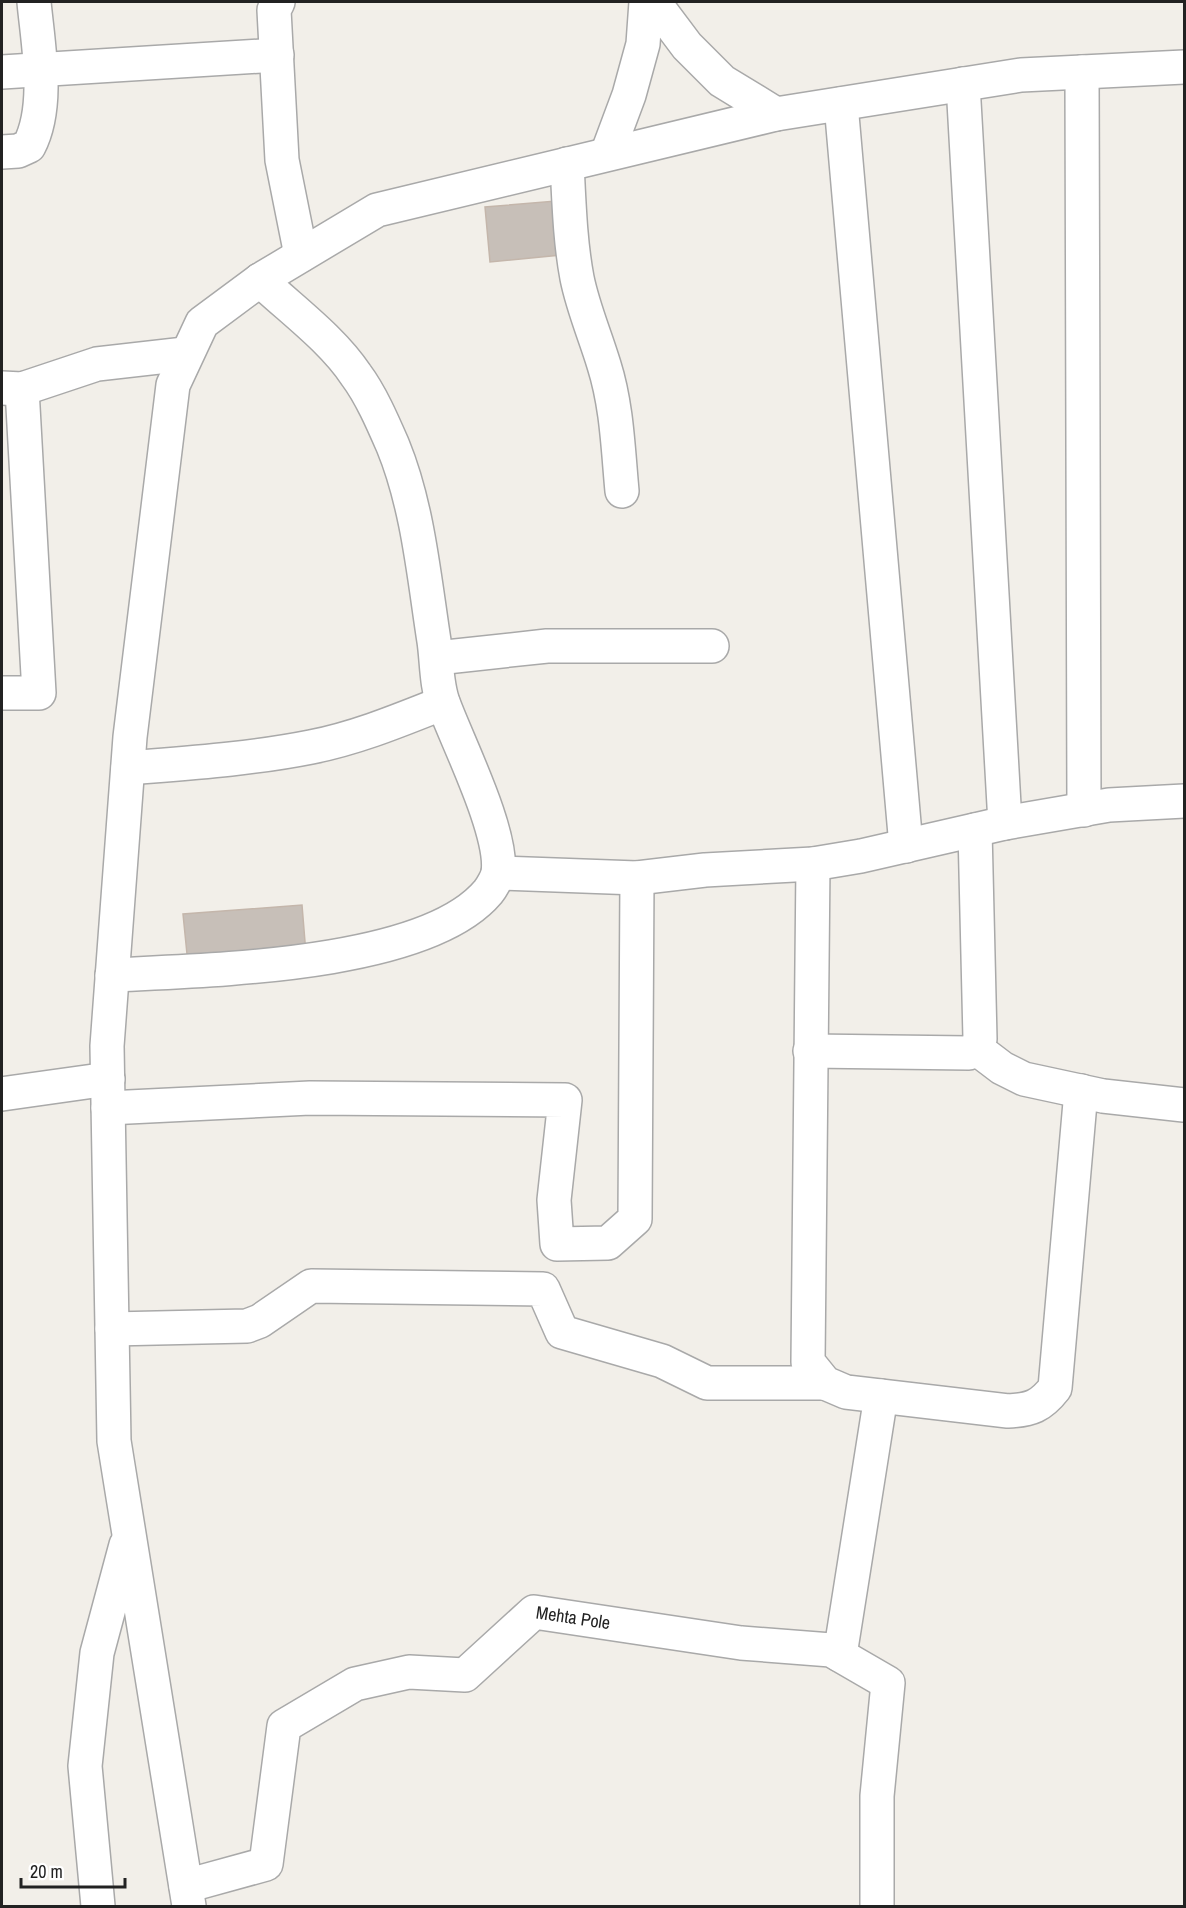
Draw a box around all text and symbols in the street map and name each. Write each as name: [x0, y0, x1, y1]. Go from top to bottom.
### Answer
street label: Mehta Pole: [534, 1599, 612, 1635]
scale bar: [21, 1851, 124, 1889]
text: 20 m: [30, 1859, 63, 1884]

